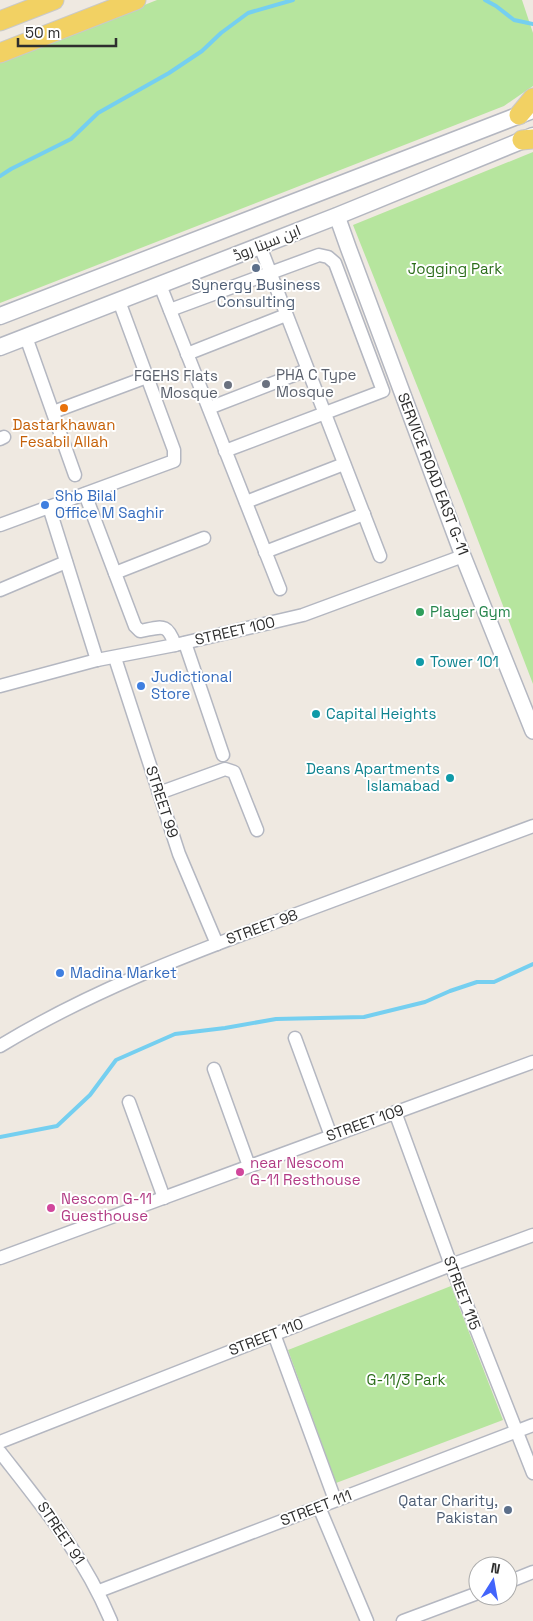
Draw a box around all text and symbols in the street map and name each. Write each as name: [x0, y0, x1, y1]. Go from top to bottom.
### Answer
scale bar: [18, 15, 115, 47]
text: 50 m: [25, 23, 60, 42]
street label: ابن سینا روڈ: [230, 220, 304, 266]
park label: Jogging Park: [408, 259, 502, 278]
marker: Synergy Business Consulting: [250, 262, 262, 274]
place label: Synergy Business Consulting: [191, 275, 321, 311]
place label: PHA C Type Mosque: [276, 365, 357, 401]
place label: FGEHS Flats Mosque: [134, 366, 218, 402]
marker: PHA C Type Mosque: [260, 378, 272, 390]
marker: FGEHS Flats Mosque: [222, 379, 234, 391]
street label: SERVICE ROAD EAST G-11: [394, 390, 473, 558]
marker: Dastarkhawan Fesabil Allah: [58, 402, 70, 414]
place label: Dastarkhawan Fesabil Allah: [13, 415, 115, 451]
place label: Shb Bilal Office M Saghir: [55, 486, 164, 522]
marker: Shb Bilal Office M Saghir: [39, 499, 51, 511]
place label: Player Gym: [430, 602, 511, 621]
marker: Player Gym: [414, 606, 426, 618]
street label: STREET 100: [193, 612, 277, 649]
place label: Tower 101: [430, 652, 499, 671]
marker: Tower 101: [414, 656, 426, 668]
place label: Judictional Store: [151, 667, 232, 703]
marker: Judictional Store: [135, 680, 147, 692]
place label: Capital Heights: [326, 704, 437, 723]
marker: Capital Heights: [310, 708, 322, 720]
place label: Deans Apartments Islamabad: [306, 759, 440, 795]
street label: STREET 99: [142, 763, 183, 840]
marker: Deans Apartments Islamabad: [444, 772, 456, 784]
street label: STREET 98: [223, 905, 300, 948]
place label: Madina Market: [70, 963, 177, 982]
marker: Madina Market: [54, 967, 66, 979]
street label: STREET 109: [323, 1100, 406, 1145]
place label: near Nescom G-11 Resthouse: [250, 1153, 361, 1189]
marker: near Nescom G-11 Resthouse: [234, 1166, 246, 1178]
place label: Nescom G-11 Guesthouse: [61, 1189, 152, 1225]
marker: Nescom G-11 Guesthouse: [45, 1202, 57, 1214]
street label: STREET 115: [440, 1253, 485, 1333]
street label: STREET 110: [226, 1314, 306, 1359]
park label: G-11/3 Park: [367, 1370, 445, 1389]
street label: STREET 111: [277, 1485, 354, 1530]
place label: Qatar Charity, Pakistan: [398, 1491, 498, 1527]
street label: STREET 91: [33, 1498, 89, 1568]
marker: Qatar Charity, Pakistan: [502, 1504, 514, 1516]
north arrow: [468, 1556, 518, 1606]
text: N: [489, 1559, 502, 1578]

